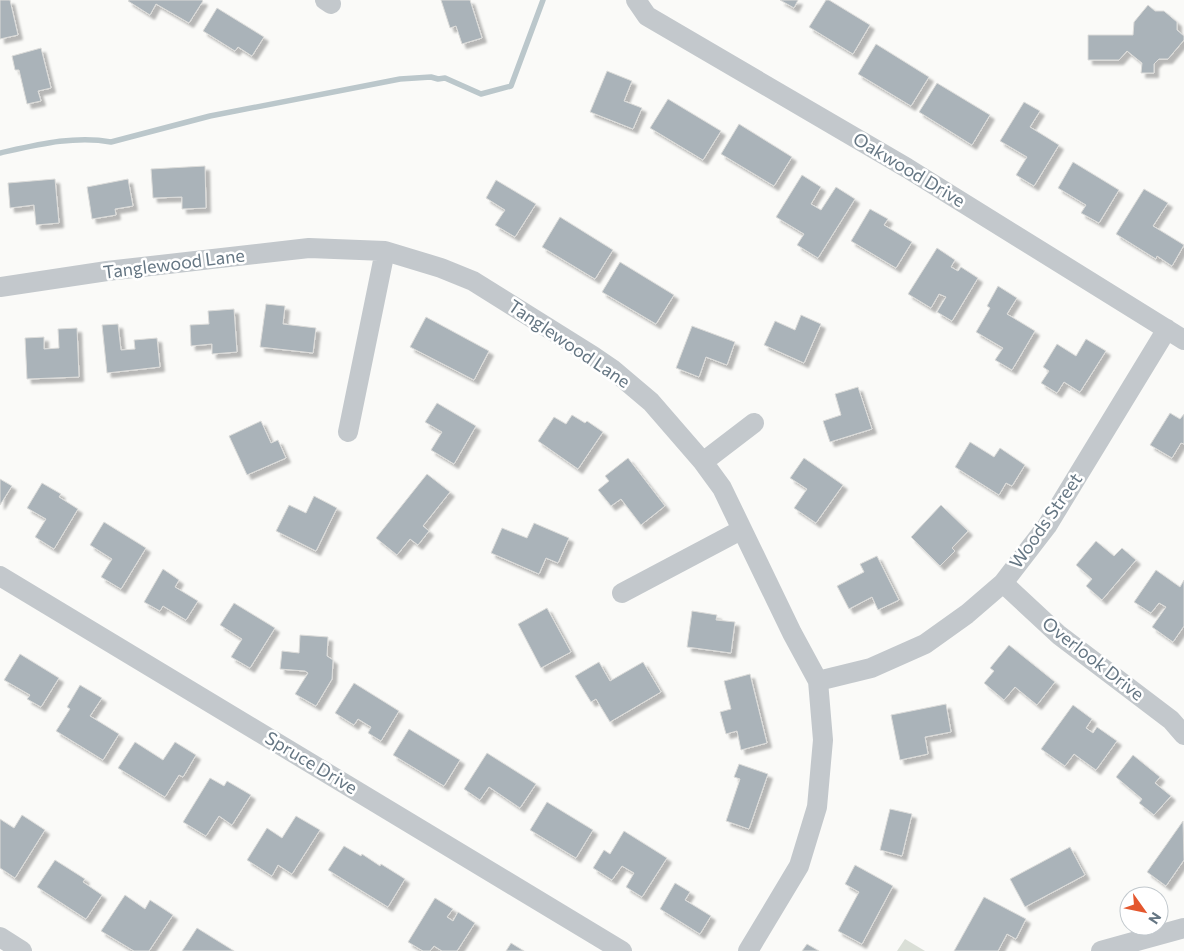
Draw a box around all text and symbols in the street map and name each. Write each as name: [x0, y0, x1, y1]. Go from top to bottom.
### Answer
street label: Oakwood Drive: [849, 127, 970, 211]
street label: Tanglewood Lane: [102, 243, 246, 283]
street label: Tanglewood Lane: [504, 294, 635, 392]
street label: Woods Street: [1004, 468, 1086, 572]
street label: Overlook Drive: [1038, 612, 1149, 705]
street label: Spruce Drive: [261, 726, 362, 798]
north arrow: [1119, 886, 1169, 936]
text: N: [1145, 909, 1165, 927]

